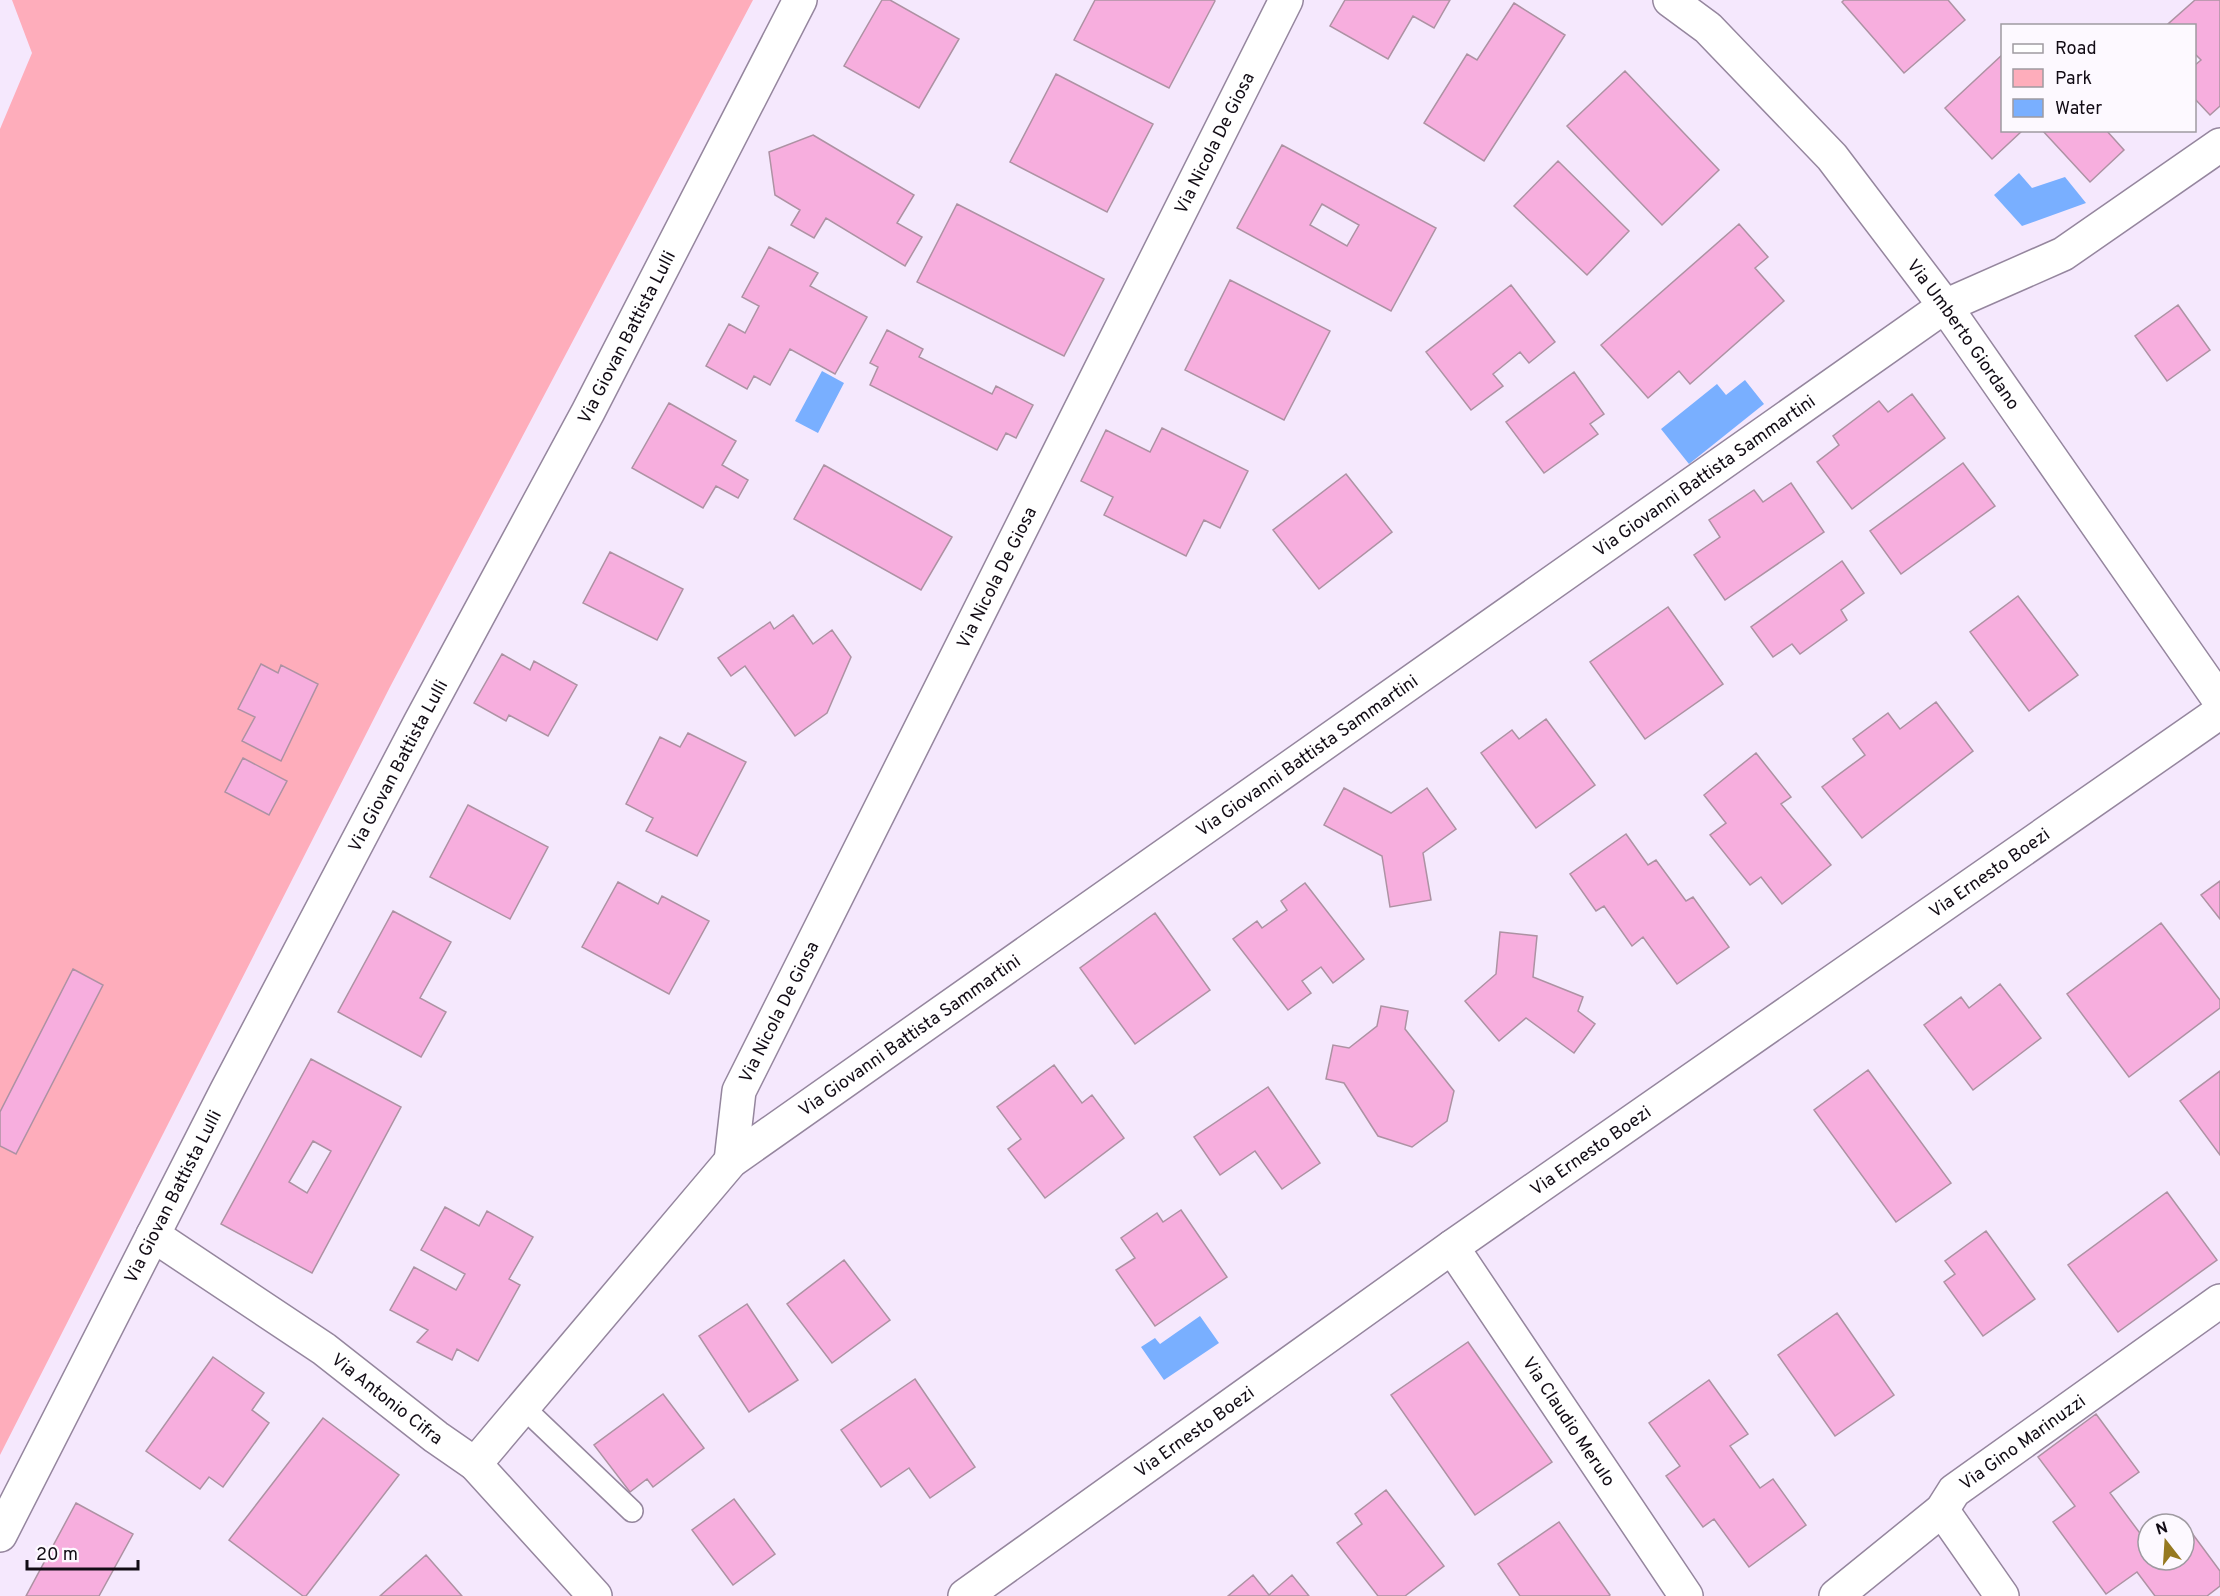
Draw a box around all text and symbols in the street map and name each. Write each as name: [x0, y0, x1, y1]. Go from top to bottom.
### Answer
legend: [2001, 24, 2196, 132]
text: Road: [2055, 38, 2097, 61]
text: Park: [2055, 68, 2092, 91]
street label: Via Nicola De Giosa: [1171, 69, 1261, 218]
text: Water: [2055, 98, 2102, 121]
street label: Via Giovan Battista Lulli: [574, 247, 682, 428]
street label: Via Umberto Giordano: [1901, 255, 2024, 415]
street label: Via Giovanni Battista Sammartini: [1590, 391, 1821, 563]
street label: Via Nicola De Giosa: [953, 503, 1043, 653]
street label: Via Giovanni Battista Sammartini: [1192, 671, 1423, 843]
street label: Via Giovan Battista Lulli: [344, 676, 454, 856]
street label: Via Ernesto Boezi: [1925, 824, 2055, 924]
street label: Via Nicola De Giosa: [735, 938, 825, 1087]
street label: Via Giovanni Battista Sammartini: [795, 950, 1026, 1123]
street label: Via Ernesto Boezi: [1526, 1102, 1656, 1202]
street label: Via Giovan Battista Lulli: [120, 1107, 228, 1288]
street label: Via Antonio Cifra: [326, 1349, 446, 1451]
street label: Via Claudio Merulo: [1516, 1353, 1619, 1491]
street label: Via Ernesto Boezi: [1131, 1382, 1260, 1484]
street label: Via Gino Marinuzzi: [1956, 1390, 2091, 1496]
north arrow: [2136, 1512, 2196, 1572]
text: N: [2154, 1518, 2171, 1541]
scale bar: [27, 1533, 138, 1571]
text: 20 m: [36, 1544, 78, 1567]

